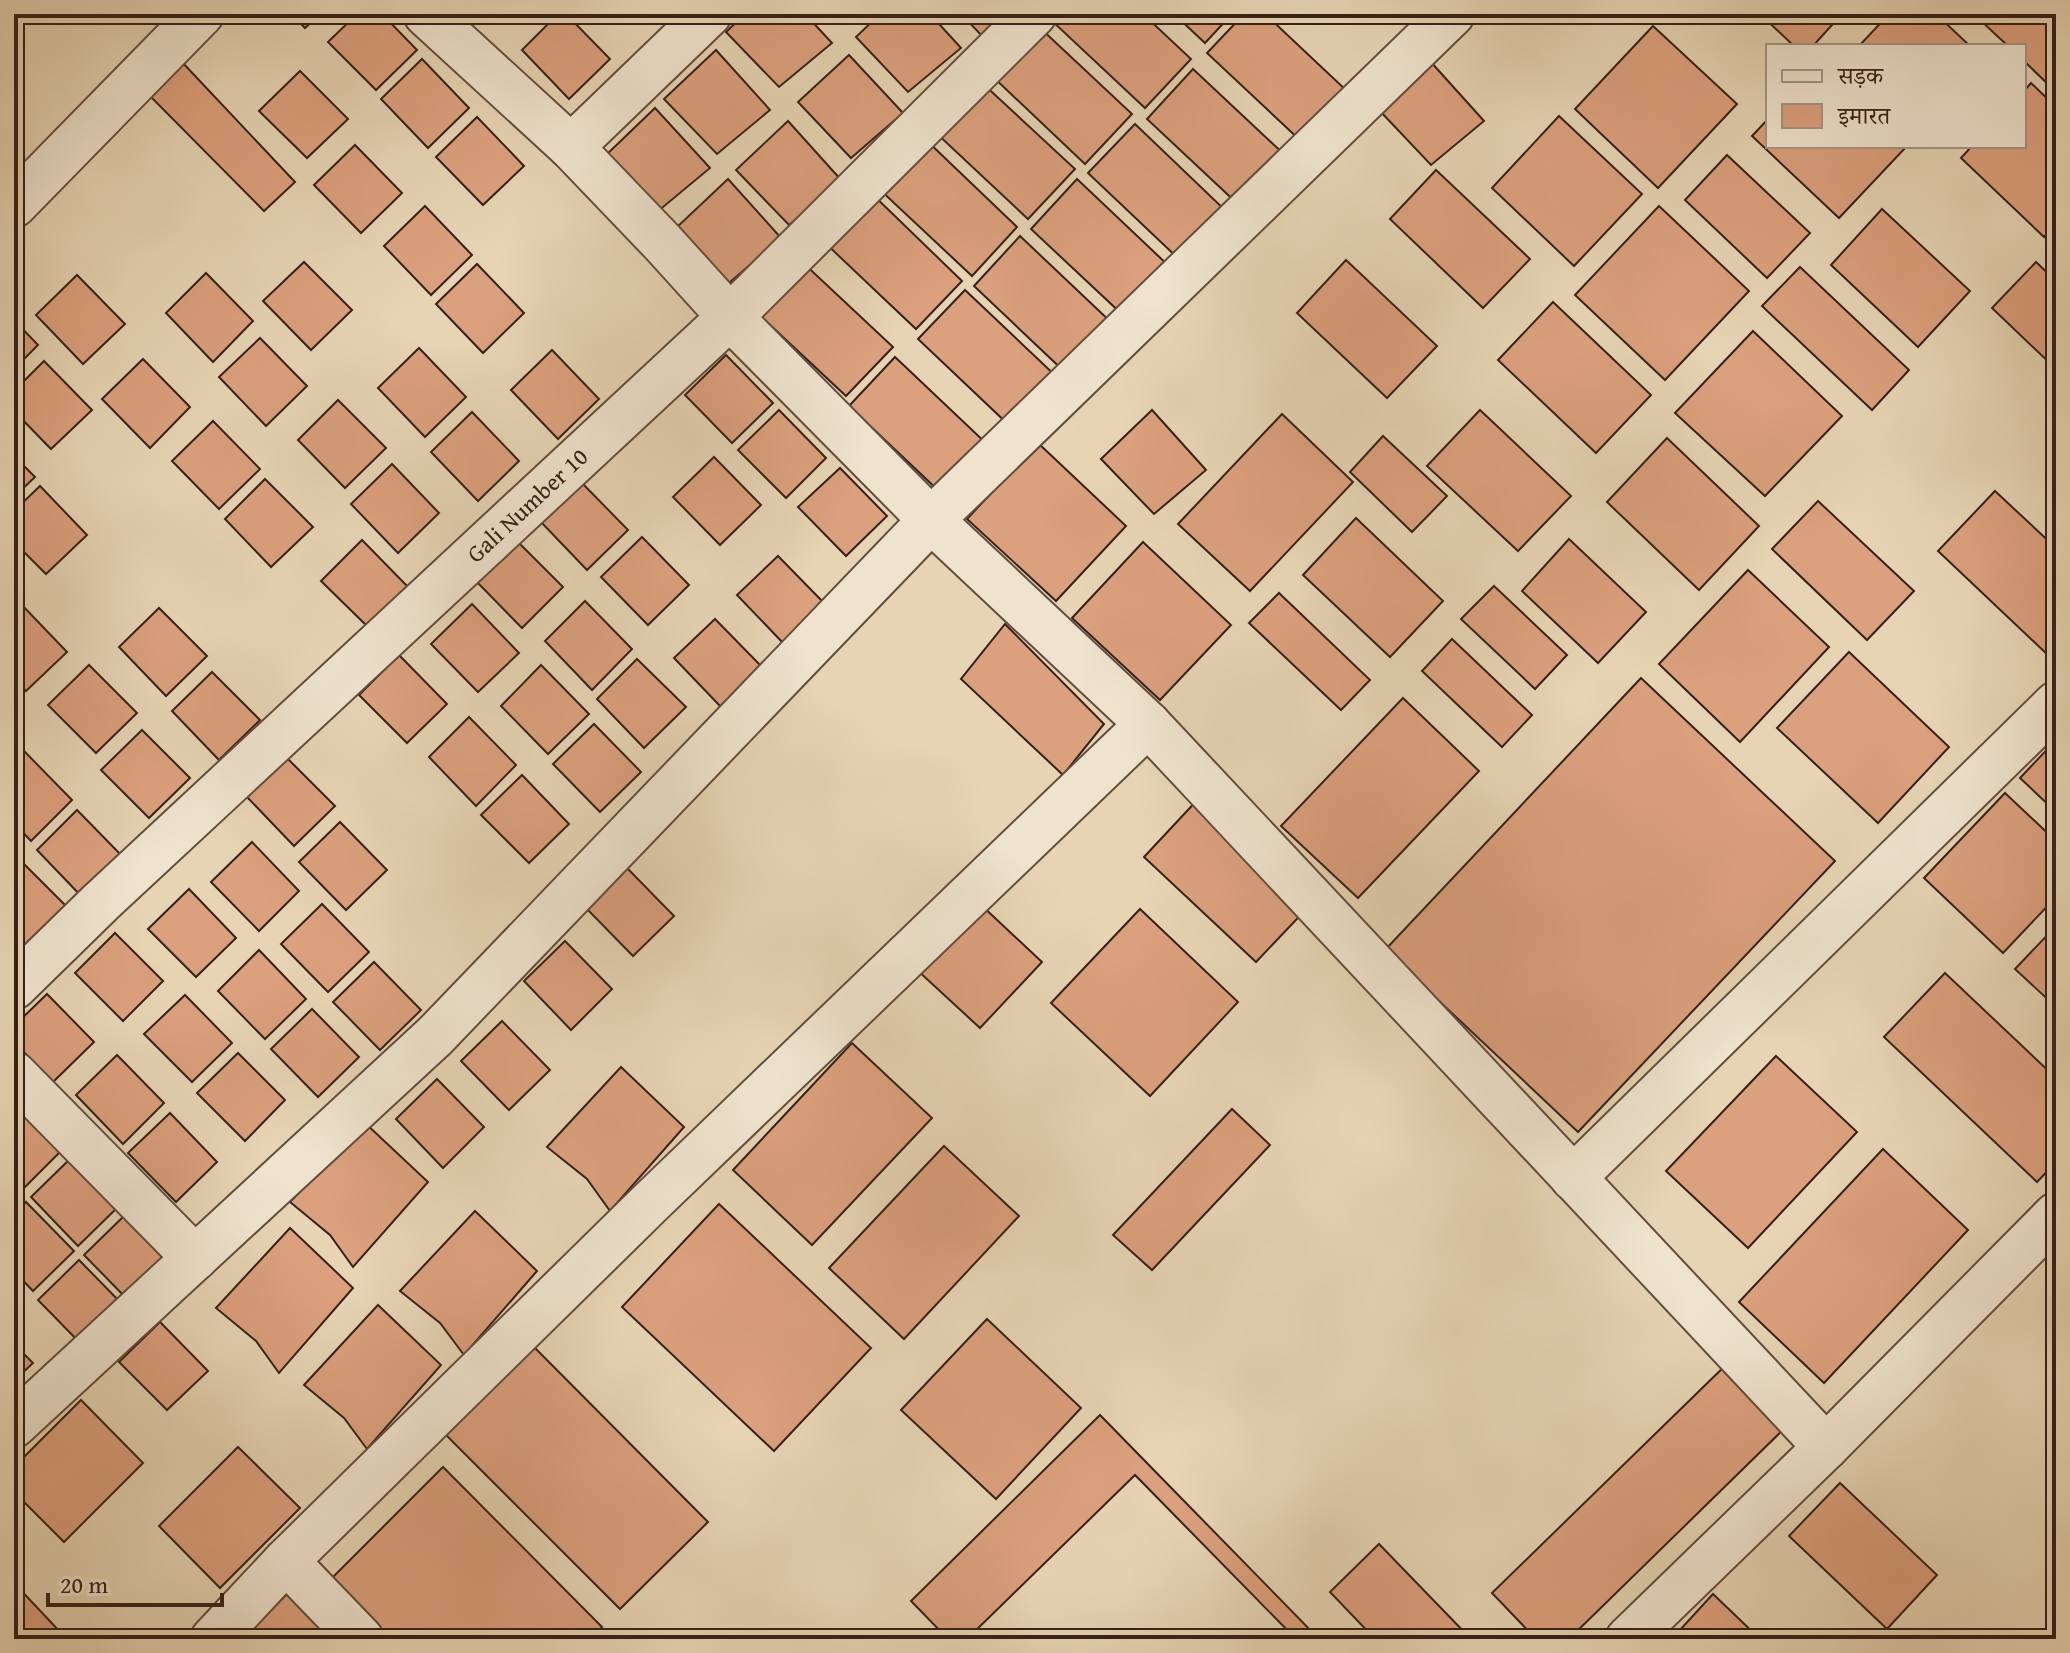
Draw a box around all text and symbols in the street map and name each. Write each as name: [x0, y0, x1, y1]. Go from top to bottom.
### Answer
legend: [1766, 44, 2026, 148]
text: सड़क: [1837, 58, 1885, 93]
text: इमारत: [1837, 98, 1891, 133]
street label: Gali Number 10: [459, 440, 596, 570]
scale bar: [48, 1557, 222, 1607]
text: 20 m: [60, 1567, 108, 1602]

